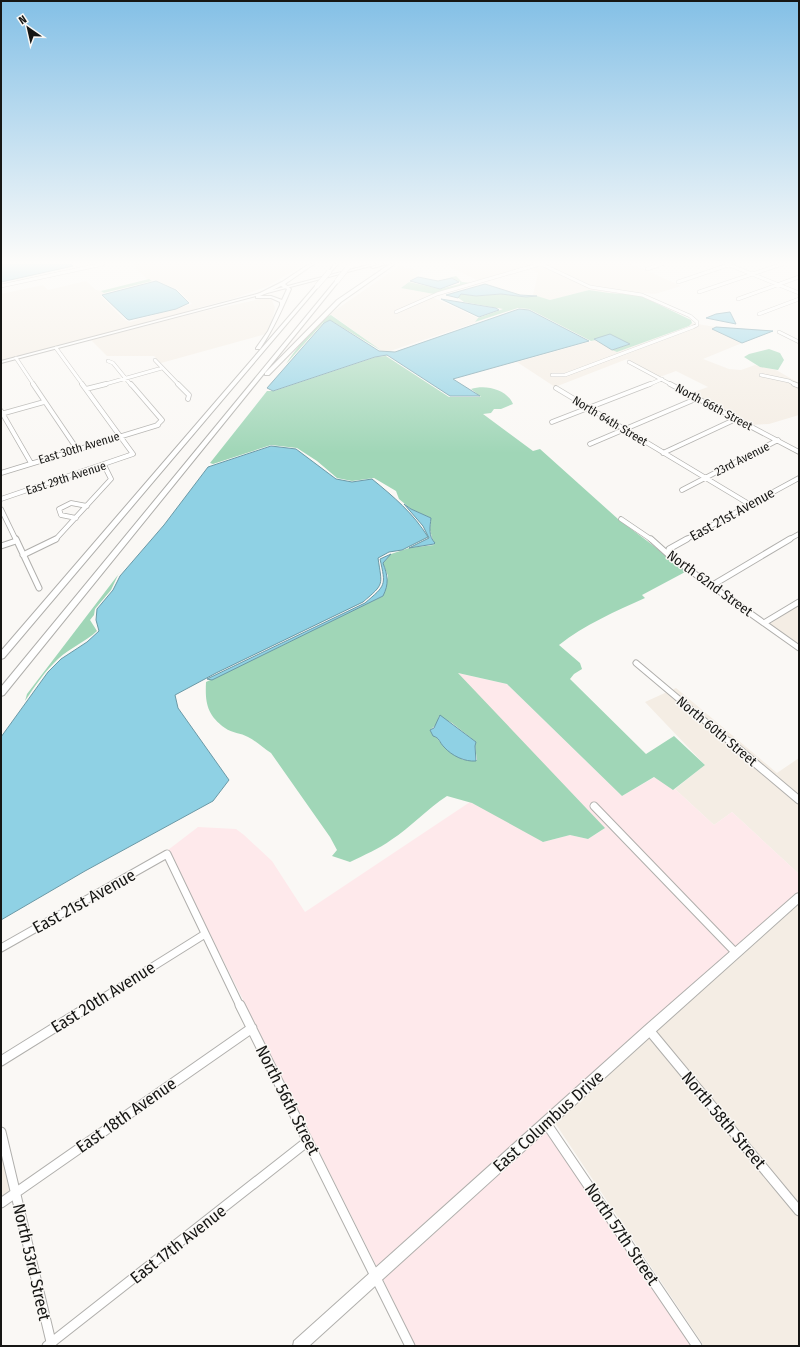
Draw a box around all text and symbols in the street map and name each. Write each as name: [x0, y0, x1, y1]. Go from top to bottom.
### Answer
north arrow: [8, 8, 48, 48]
text: N: [16, 13, 29, 27]
street label: North 66th Street: [673, 381, 755, 433]
street label: North 64th Street: [570, 393, 650, 449]
street label: East 30th Avenue: [37, 429, 121, 467]
street label: 23rd Avenue: [712, 439, 772, 479]
street label: East 29th Avenue: [24, 458, 108, 498]
street label: East 21st Avenue: [687, 484, 778, 545]
street label: North 62nd Street: [664, 547, 756, 620]
street label: North 60th Street: [673, 693, 761, 770]
street label: East 21st Avenue: [29, 865, 139, 938]
street label: East 20th Avenue: [47, 957, 159, 1038]
street label: North 56th Street: [251, 1042, 324, 1159]
street label: East Columbus Drive: [489, 1066, 608, 1177]
street label: North 58th Street: [677, 1067, 771, 1173]
street label: East 18th Avenue: [72, 1073, 180, 1158]
street label: North 57th Street: [580, 1179, 664, 1290]
street label: East 17th Avenue: [126, 1200, 230, 1288]
street label: North 53rd Street: [8, 1202, 55, 1323]

